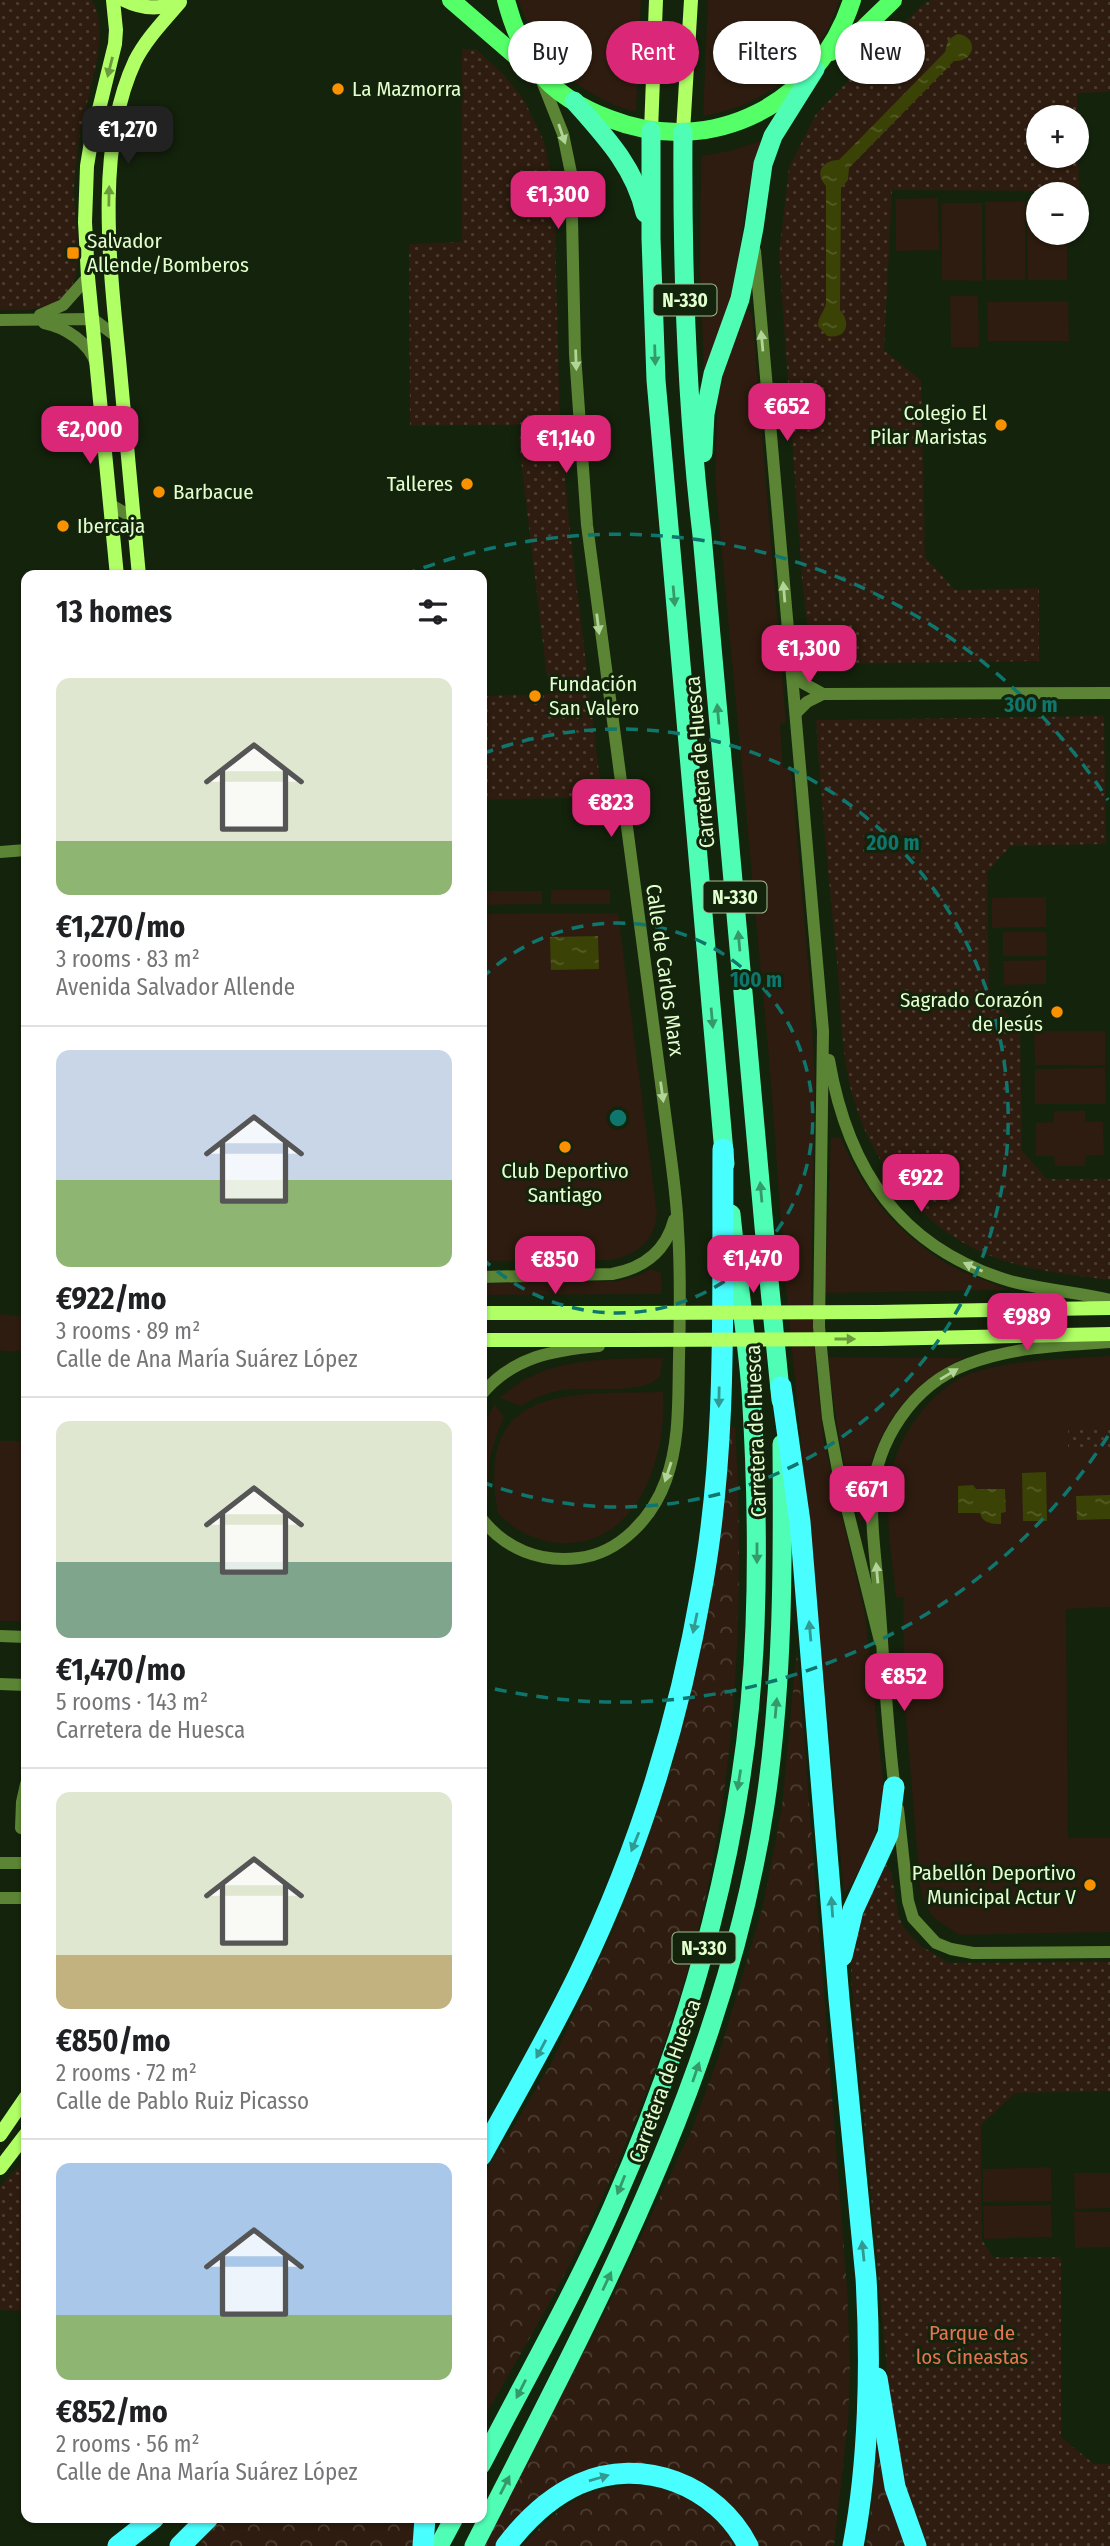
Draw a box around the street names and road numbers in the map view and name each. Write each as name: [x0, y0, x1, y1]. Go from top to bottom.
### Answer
road number: N-330: [654, 284, 716, 316]
street label: Carretera de Huesca: [680, 675, 720, 849]
street label: Calle de Carlos Marx: [640, 882, 690, 1059]
road number: N-330: [704, 882, 766, 912]
street label: Carretera de Huesca: [740, 1344, 772, 1518]
road number: N-330: [672, 1932, 736, 1964]
street label: Carretera de Huesca: [623, 1995, 707, 2167]

